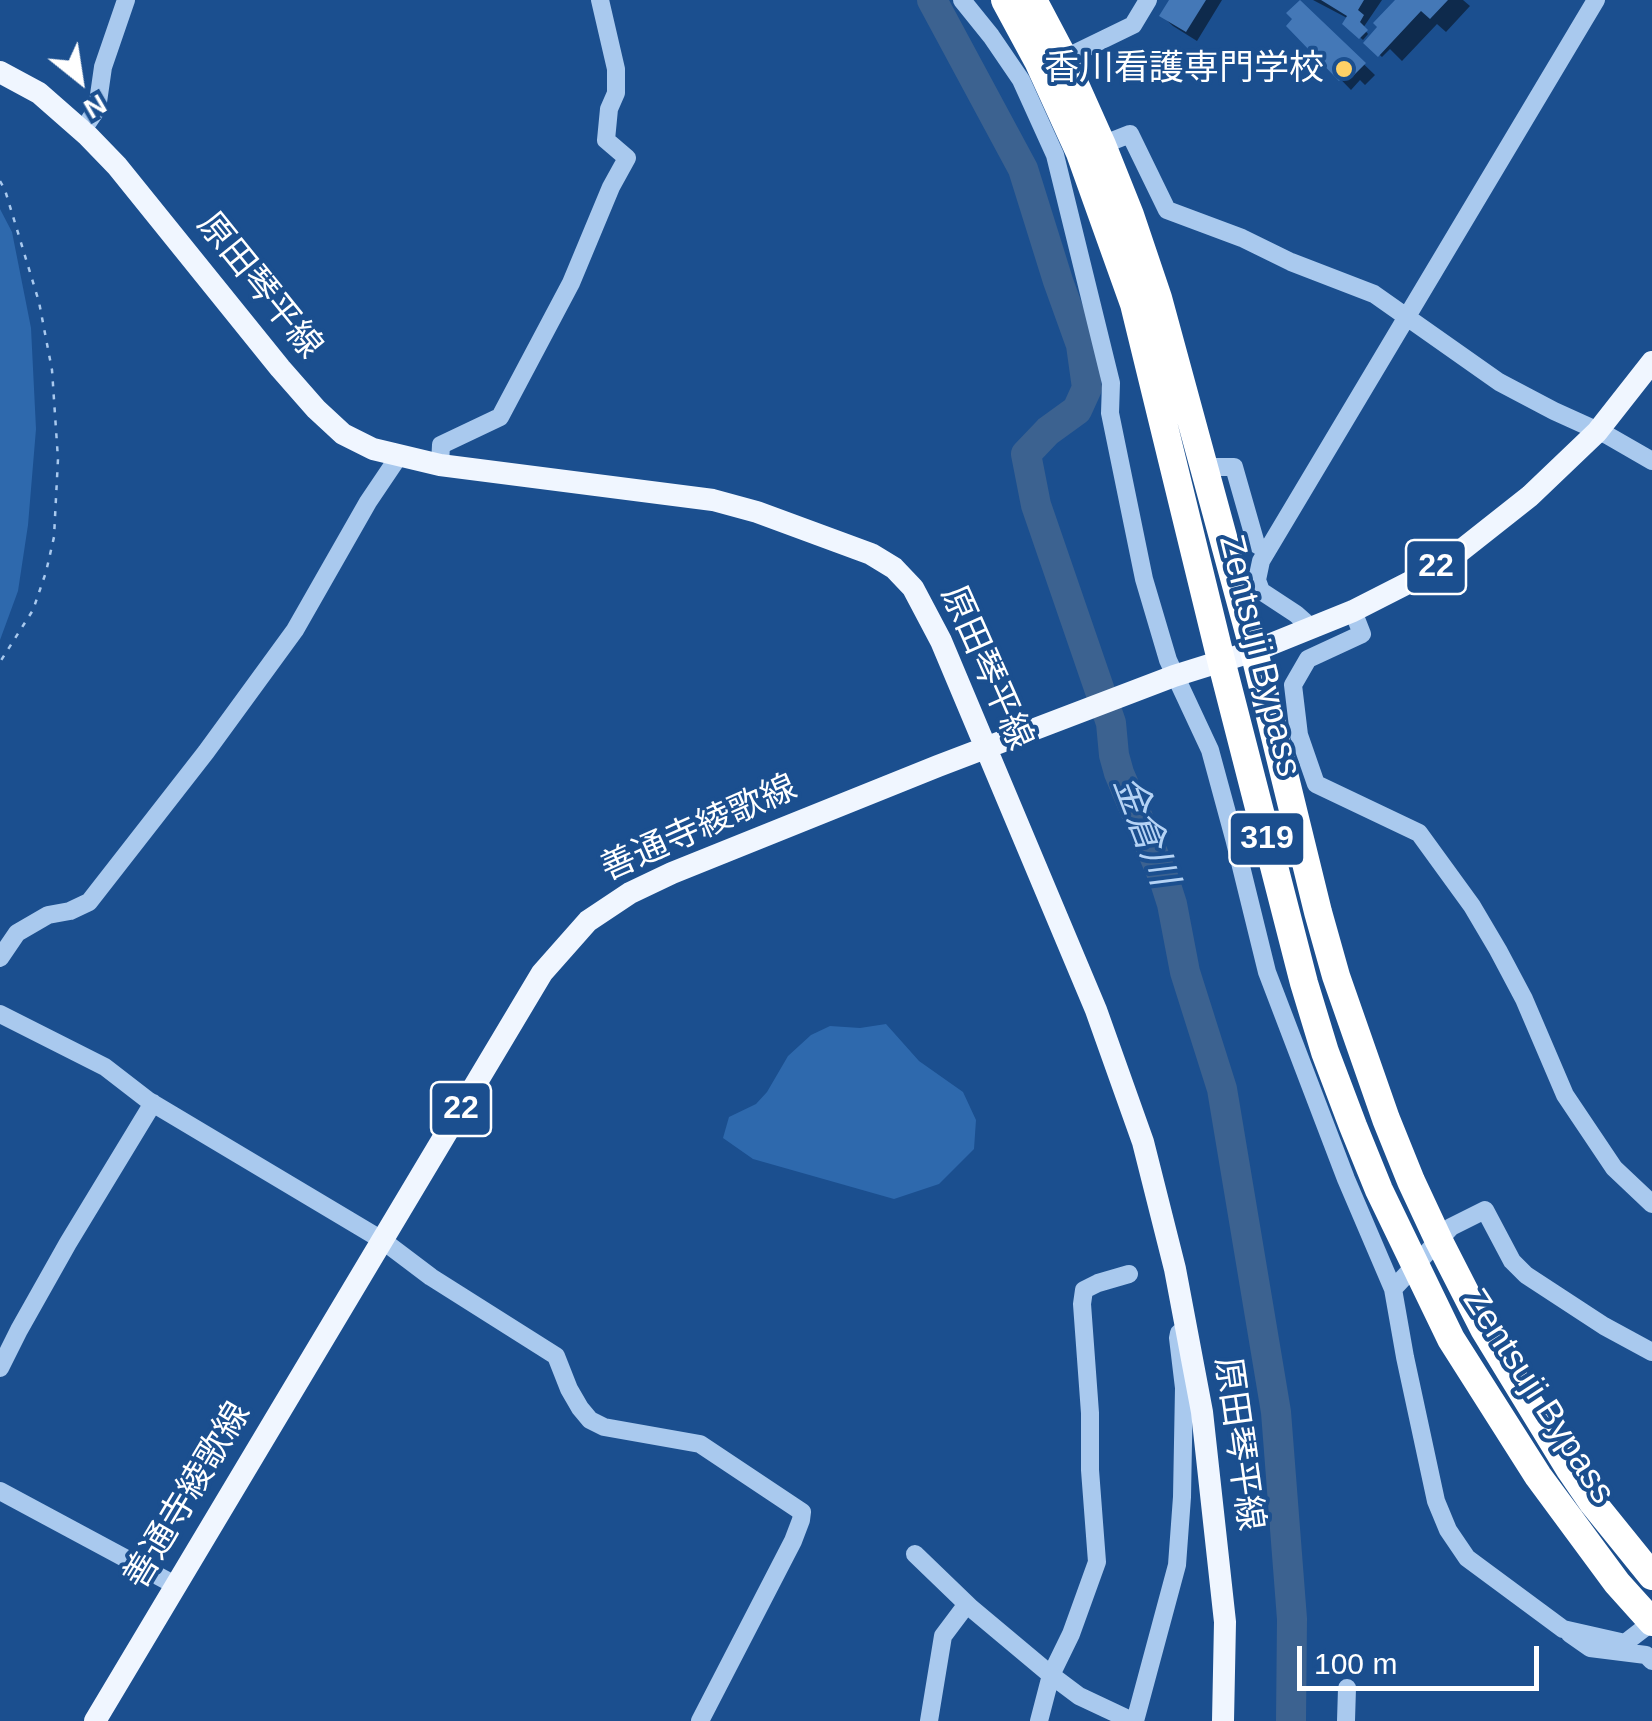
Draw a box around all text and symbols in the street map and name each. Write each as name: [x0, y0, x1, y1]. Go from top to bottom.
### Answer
north arrow: [30, 30, 130, 130]
place label: 香川看護専門学校: [1044, 48, 1324, 90]
marker: 香川看護専門学校: [1333, 58, 1355, 80]
text: N: [79, 88, 112, 125]
street label: 原田琴平線: [188, 205, 330, 367]
street label: Zentsuji Bypass: [1209, 531, 1309, 781]
road number: 22: [1406, 540, 1466, 594]
street label: 原田琴平線: [931, 580, 1041, 756]
street label: 善通寺綾歌線: [595, 767, 803, 891]
water label: 金倉川: [1102, 770, 1186, 892]
road number: 319: [1230, 812, 1304, 866]
road number: 22: [431, 1082, 491, 1136]
street label: Zentsuji Bypass: [1453, 1282, 1623, 1512]
street label: 原田琴平線: [1205, 1354, 1271, 1534]
street label: 善通寺綾歌線: [116, 1395, 260, 1597]
scale bar: [1302, 1626, 1544, 1688]
text: 100 m: [1314, 1647, 1397, 1680]

